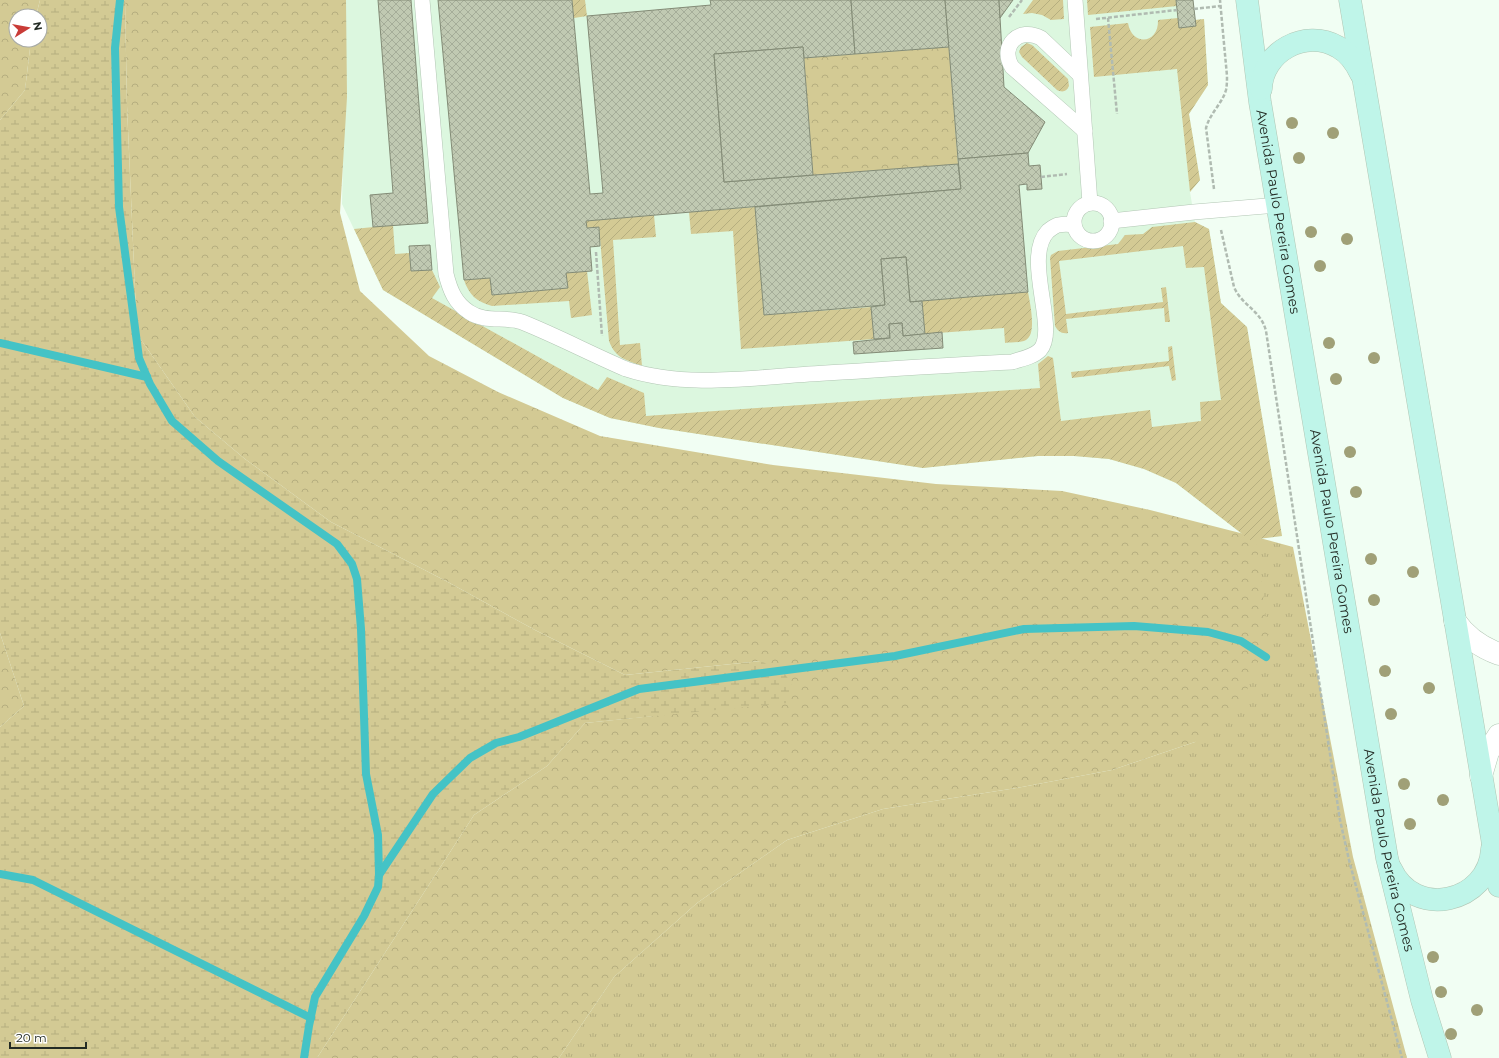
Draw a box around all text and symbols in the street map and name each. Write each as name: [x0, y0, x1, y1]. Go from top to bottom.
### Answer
north arrow: [8, 8, 48, 48]
text: N: [30, 20, 46, 32]
street label: Avenida Paulo Pereira Gomes: [1252, 108, 1304, 315]
street label: Avenida Paulo Pereira Gomes: [1306, 428, 1358, 635]
street label: Avenida Paulo Pereira Gomes: [1360, 747, 1419, 953]
scale bar: [10, 1024, 86, 1050]
text: 20 m: [16, 1030, 47, 1045]

